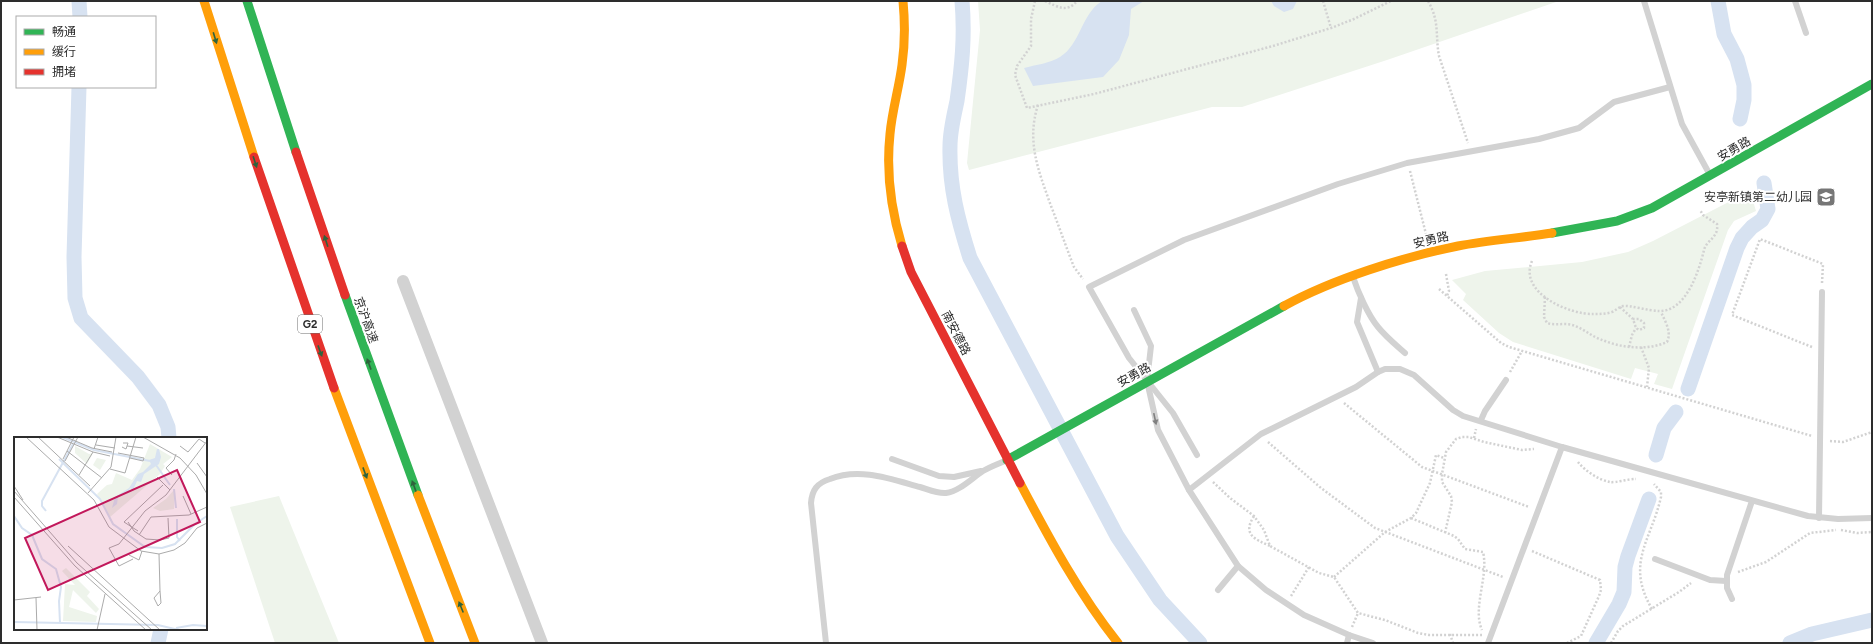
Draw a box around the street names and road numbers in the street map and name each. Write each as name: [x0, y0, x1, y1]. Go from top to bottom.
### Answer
street label: 安勇路: [1715, 134, 1753, 164]
street label: 安勇路: [1412, 229, 1450, 251]
street label: 京沪高速: [351, 295, 381, 345]
street label: 南安德路: [939, 308, 973, 358]
road number: G2: [298, 315, 322, 333]
street label: 安勇路: [1115, 360, 1153, 390]

